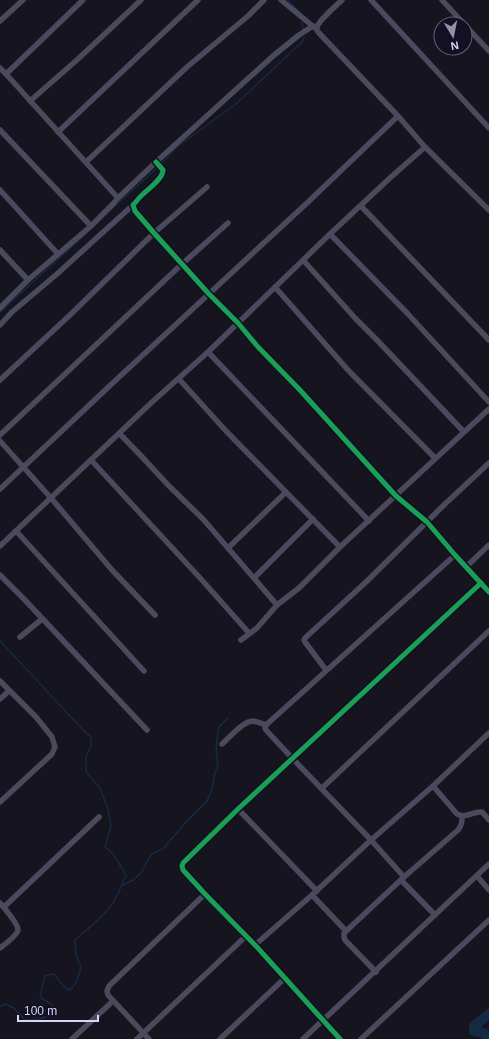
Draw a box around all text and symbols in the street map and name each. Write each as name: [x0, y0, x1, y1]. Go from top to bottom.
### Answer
north arrow: [433, 16, 473, 56]
text: N: [450, 39, 460, 52]
scale bar: [18, 997, 98, 1023]
text: 100 m: [24, 1004, 57, 1018]

